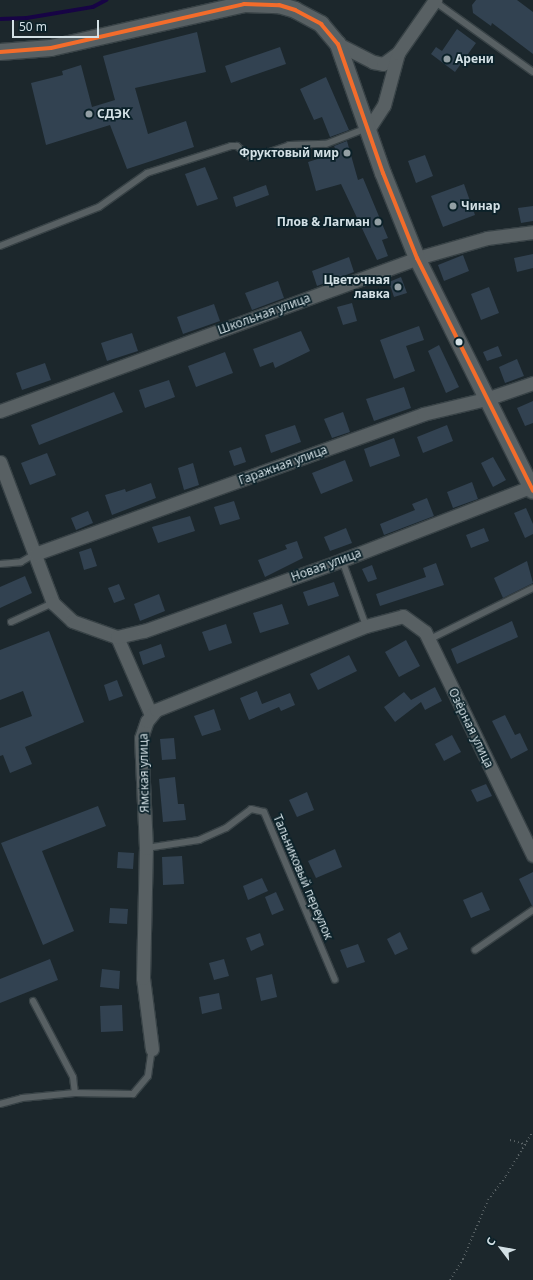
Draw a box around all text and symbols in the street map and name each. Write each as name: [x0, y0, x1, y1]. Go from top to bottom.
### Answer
scale bar: [14, 12, 101, 38]
text: 50 m: [19, 18, 47, 35]
place label: Арени: [455, 52, 494, 66]
marker: Арени: [442, 54, 452, 64]
place label: СДЭК: [97, 107, 130, 121]
marker: СДЭК: [84, 109, 94, 119]
place label: Фруктовый мир: [239, 146, 339, 160]
marker: Фруктовый мир: [342, 148, 352, 158]
place label: Чинар: [461, 199, 500, 213]
marker: Чинар: [448, 201, 458, 211]
place label: Плов & Лагман: [277, 215, 370, 229]
marker: Плов & Лагман: [373, 217, 383, 227]
place label: Цветочная лавка: [323, 273, 390, 301]
marker: Цветочная лавка: [393, 282, 403, 292]
street label: Школьная улица: [216, 291, 312, 337]
unlabelled marker: [454, 337, 464, 347]
street label: Гаражная улица: [237, 442, 329, 488]
street label: Новая улица: [289, 546, 363, 584]
street label: Озёрная улица: [445, 686, 497, 770]
street label: Ямская улица: [136, 733, 152, 813]
street label: Тальниковый переулок: [270, 812, 336, 942]
north arrow: [481, 1228, 521, 1268]
text: С: [482, 1234, 499, 1248]

